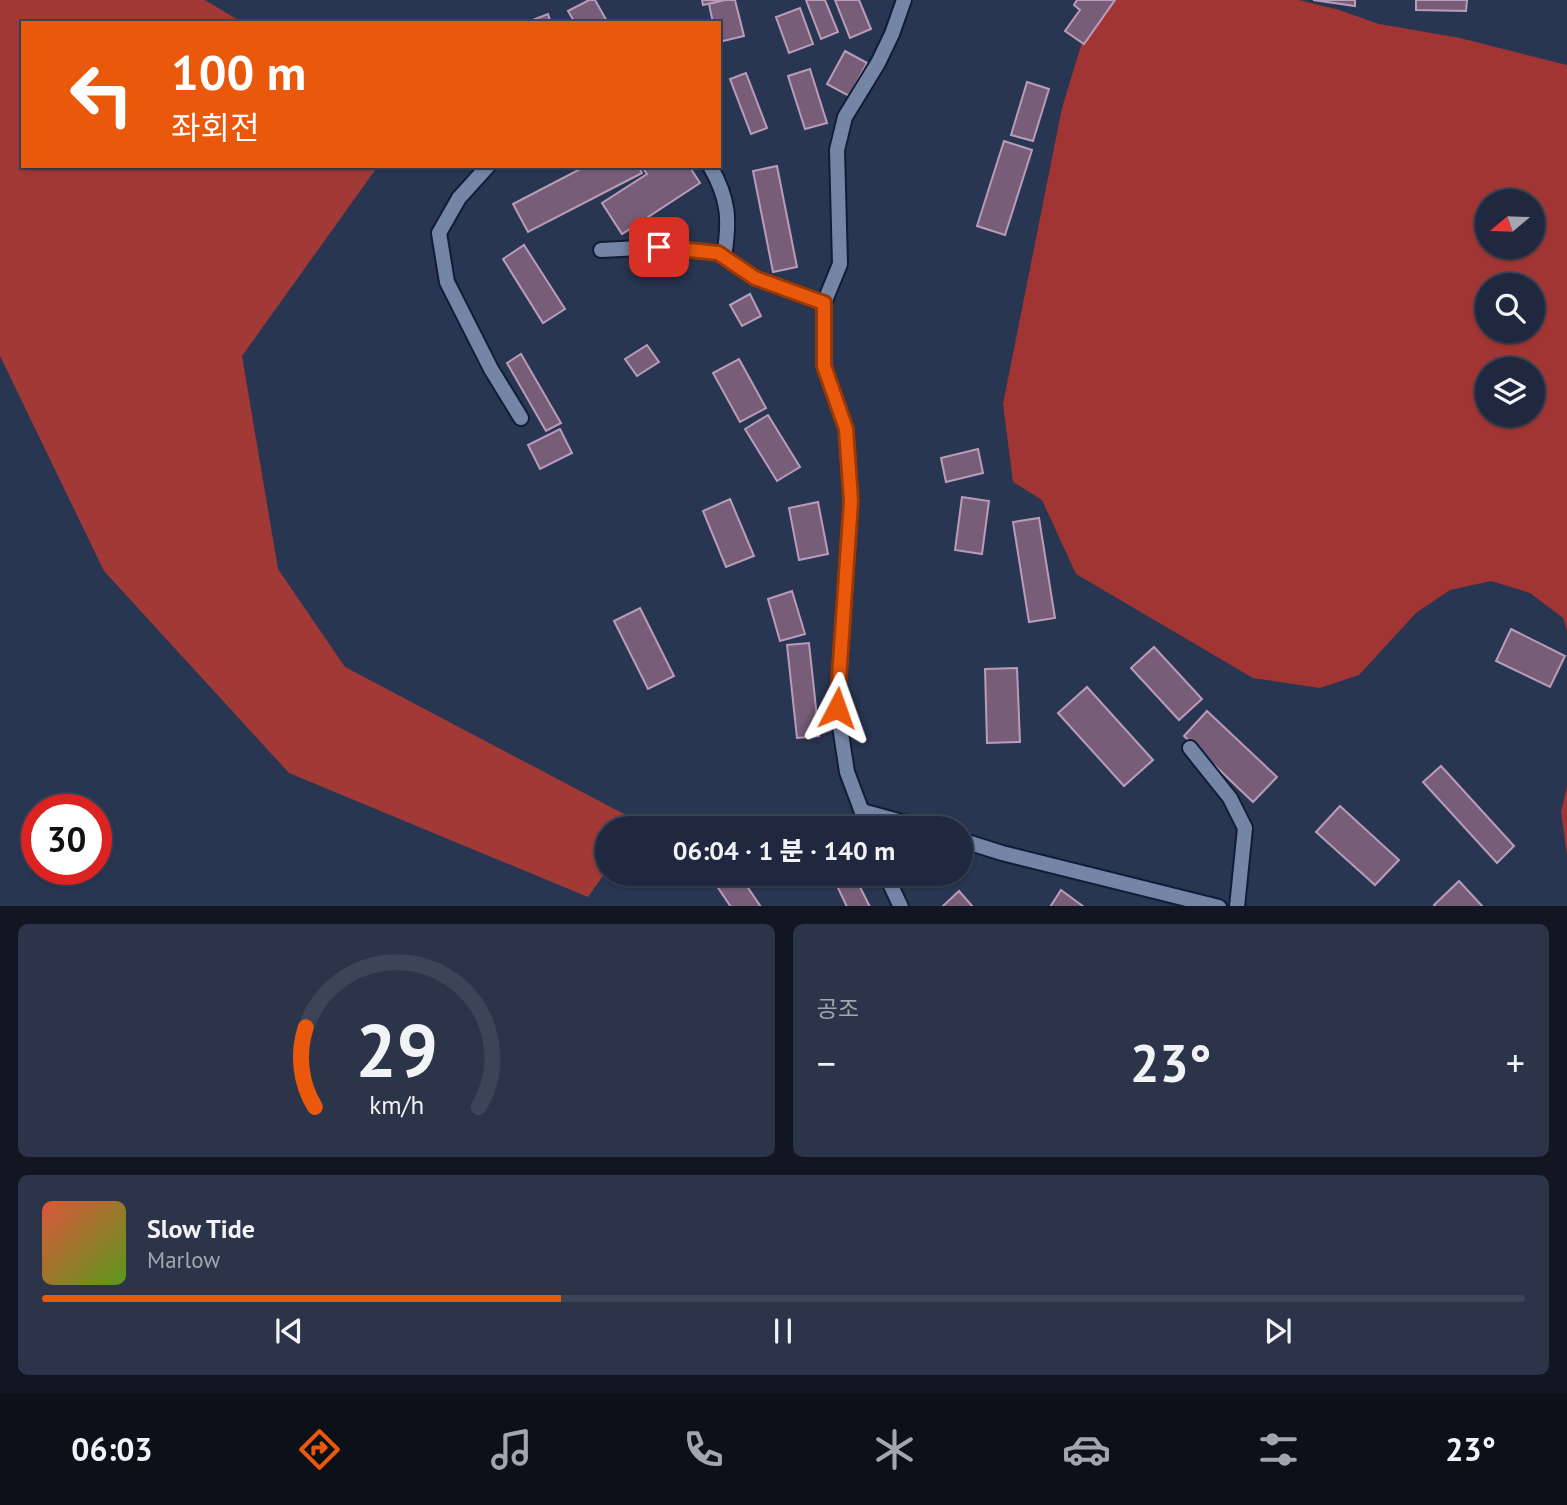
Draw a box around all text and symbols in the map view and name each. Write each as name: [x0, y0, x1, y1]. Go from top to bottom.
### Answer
text: 100 m: [171, 40, 306, 104]
icon: left: [56, 49, 147, 140]
text: 좌회전: [171, 106, 259, 148]
north arrow: [1475, 189, 1545, 259]
map controls: [1475, 189, 1545, 427]
pin: [629, 217, 689, 277]
icon: arrive: [640, 228, 678, 266]
button: search: [1475, 273, 1545, 343]
button: layers: [1475, 357, 1545, 427]
position arrow: [800, 671, 874, 745]
speed limit sign: 30: [21, 794, 112, 885]
text: 06:04 · 1 분 · 140 m: [673, 834, 895, 867]
text: 공조: [817, 994, 859, 1023]
text: 29: [355, 1003, 438, 1097]
text: 23°: [1130, 1029, 1212, 1096]
text: −: [817, 1038, 836, 1087]
text: +: [1506, 1038, 1525, 1087]
text: km/h: [369, 1088, 424, 1120]
text: Slow Tide: [147, 1212, 255, 1245]
text: Marlow: [147, 1245, 220, 1274]
icon: previous: [270, 1312, 308, 1350]
icon: pause: [764, 1312, 802, 1350]
icon: next: [1259, 1312, 1297, 1350]
icon: directions: [295, 1425, 344, 1474]
icon: music: [487, 1425, 536, 1474]
icon: phone: [679, 1425, 728, 1474]
icon: climate: [870, 1425, 919, 1474]
icon: car: [1062, 1425, 1111, 1474]
icon: filters: [1254, 1425, 1303, 1474]
text: 06:03: [71, 1428, 153, 1470]
text: 23°: [1445, 1428, 1496, 1470]

